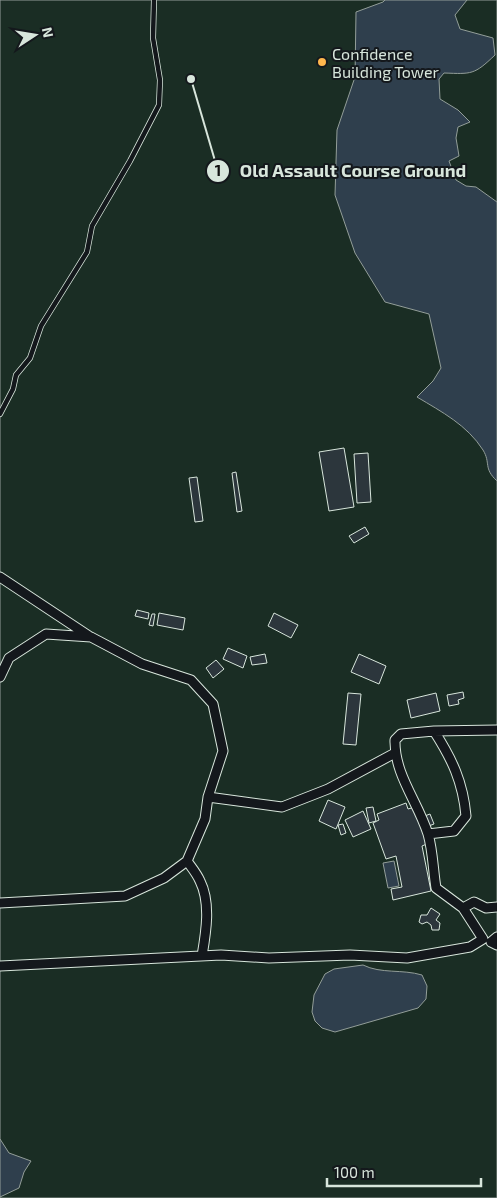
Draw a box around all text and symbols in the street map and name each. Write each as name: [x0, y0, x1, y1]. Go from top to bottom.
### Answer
north arrow: [10, 10, 60, 60]
text: N: [39, 25, 58, 39]
place label: Confidence Building Tower: [332, 44, 440, 81]
marker: Confidence Building Tower: [316, 56, 328, 68]
callout: Old Assault Course Ground: [205, 154, 477, 187]
text: Old Assault Course Ground: [240, 159, 466, 181]
text: 1: [215, 161, 221, 179]
scale bar: [327, 1156, 481, 1188]
text: 100 m: [334, 1163, 375, 1181]

